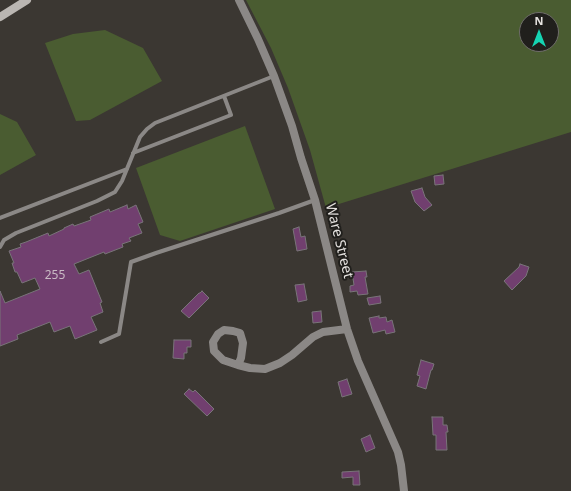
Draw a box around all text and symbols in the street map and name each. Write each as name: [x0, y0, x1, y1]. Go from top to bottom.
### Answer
north arrow: [519, 12, 559, 52]
text: N: [535, 13, 543, 28]
street label: Ware Street: [322, 202, 356, 280]
house number: 255: [45, 269, 65, 283]

